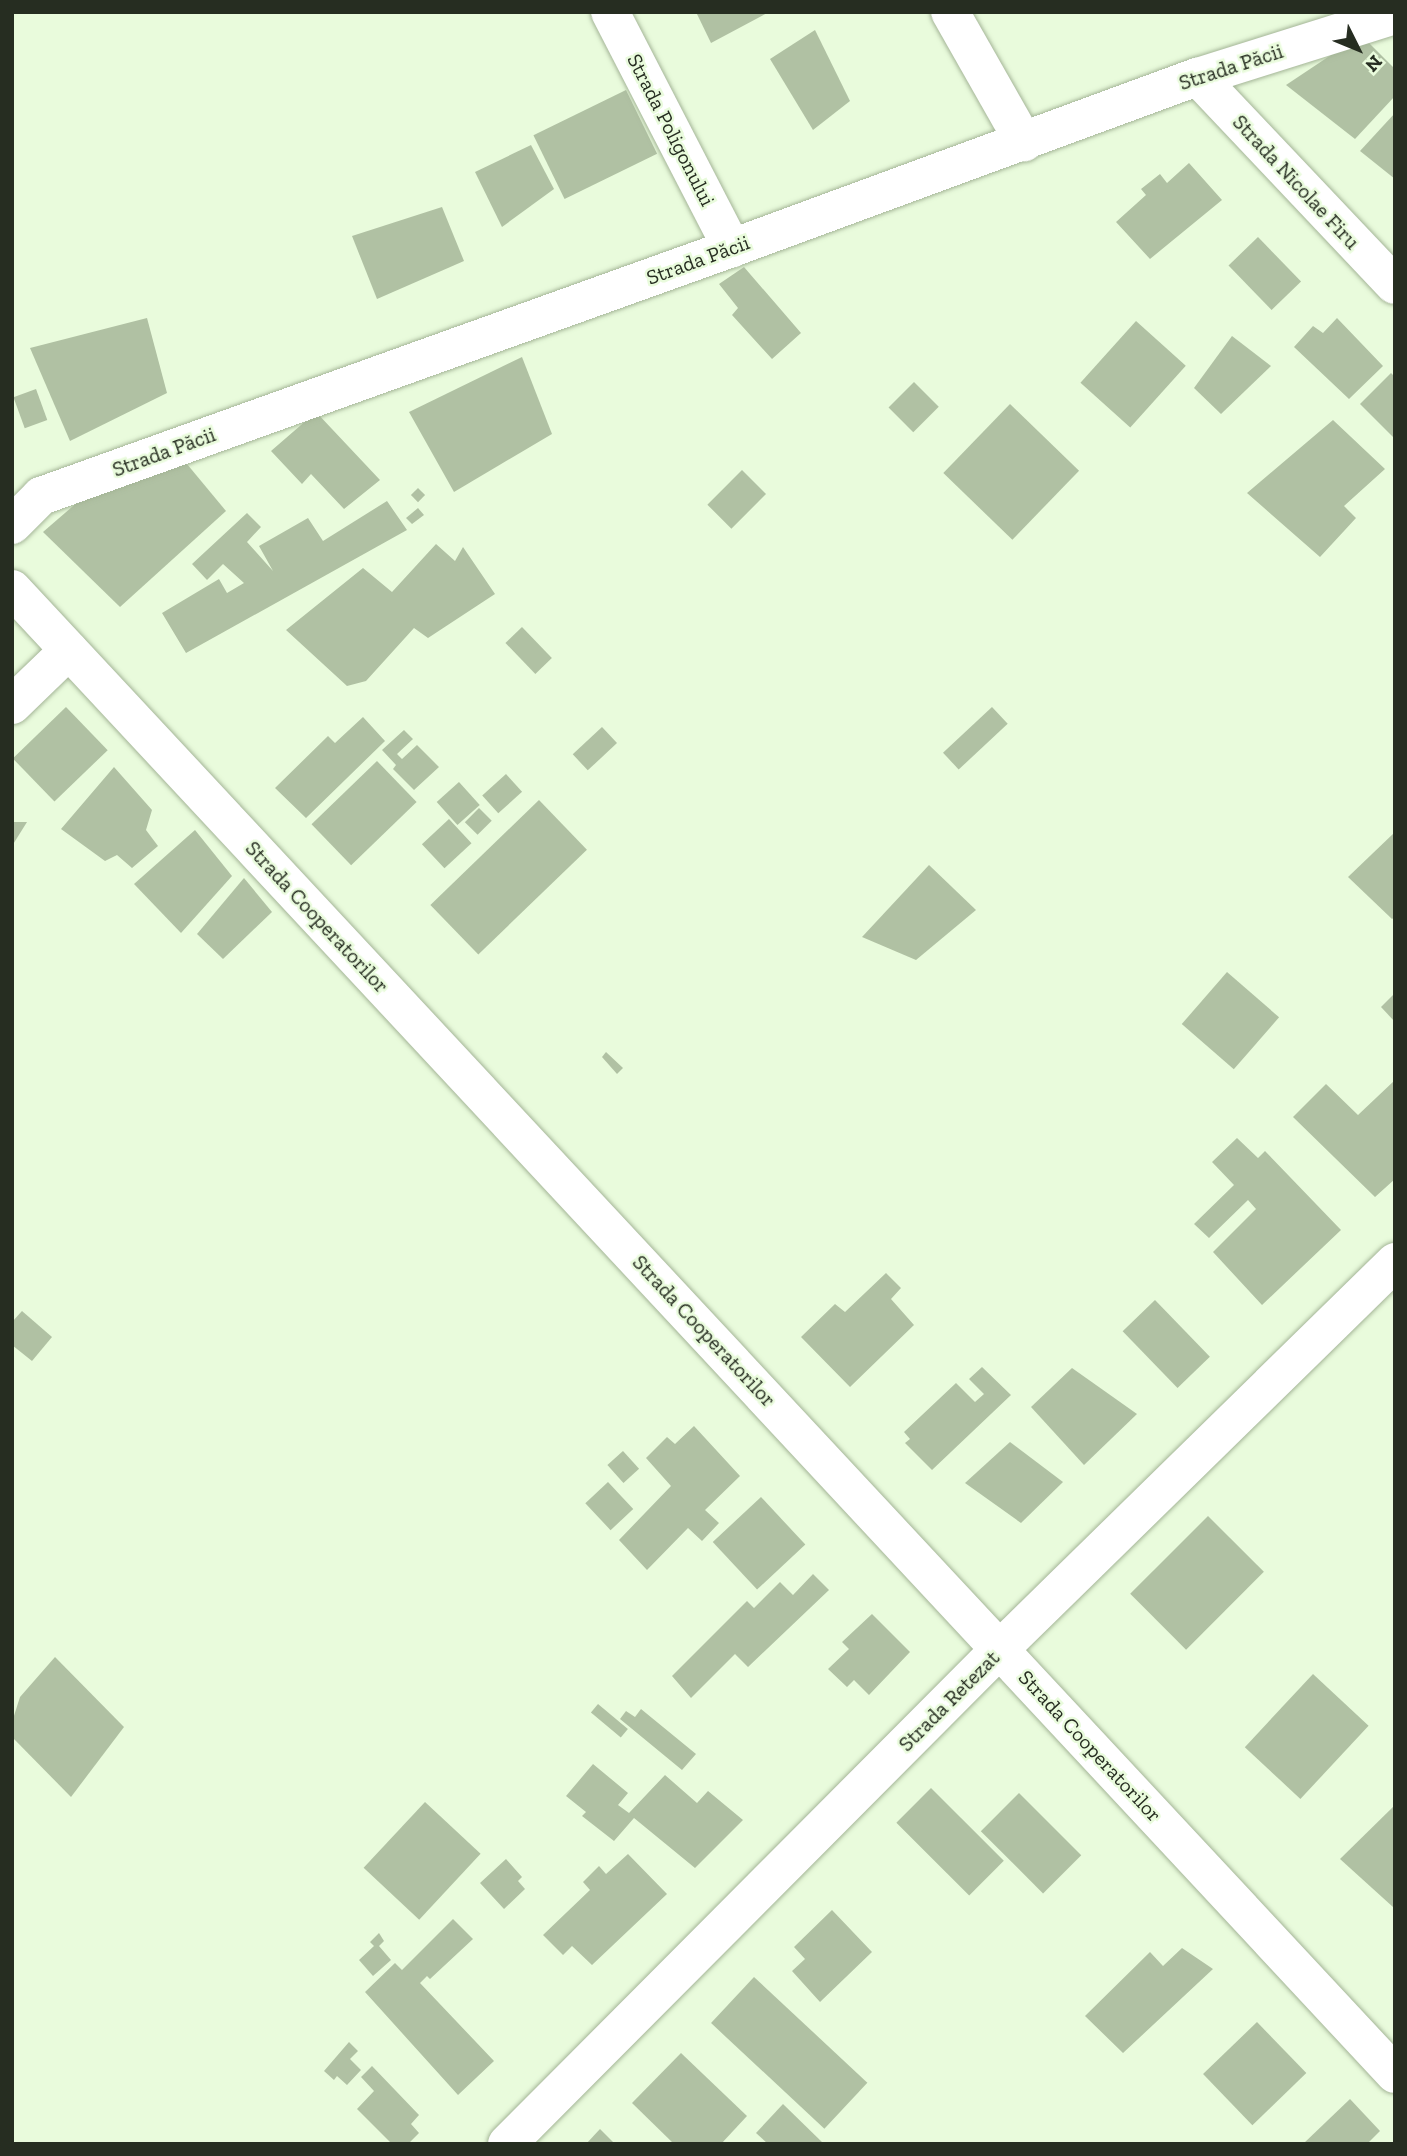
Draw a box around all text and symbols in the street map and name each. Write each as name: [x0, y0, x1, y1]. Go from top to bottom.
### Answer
north arrow: [1323, 14, 1393, 84]
street label: Strada Păcii: [1176, 38, 1286, 96]
street label: Strada Poligonului: [622, 50, 720, 210]
text: N: [1360, 51, 1387, 77]
street label: Strada Nicolae Firu: [1227, 110, 1365, 254]
street label: Strada Păcii: [643, 230, 753, 290]
street label: Strada Păcii: [109, 422, 219, 482]
street label: Strada Cooperatorilor: [240, 836, 394, 998]
street label: Strada Cooperatorilor: [627, 1250, 781, 1412]
street label: Strada Retezat: [893, 1645, 1005, 1757]
street label: Strada Cooperatorilor: [1013, 1665, 1167, 1827]

